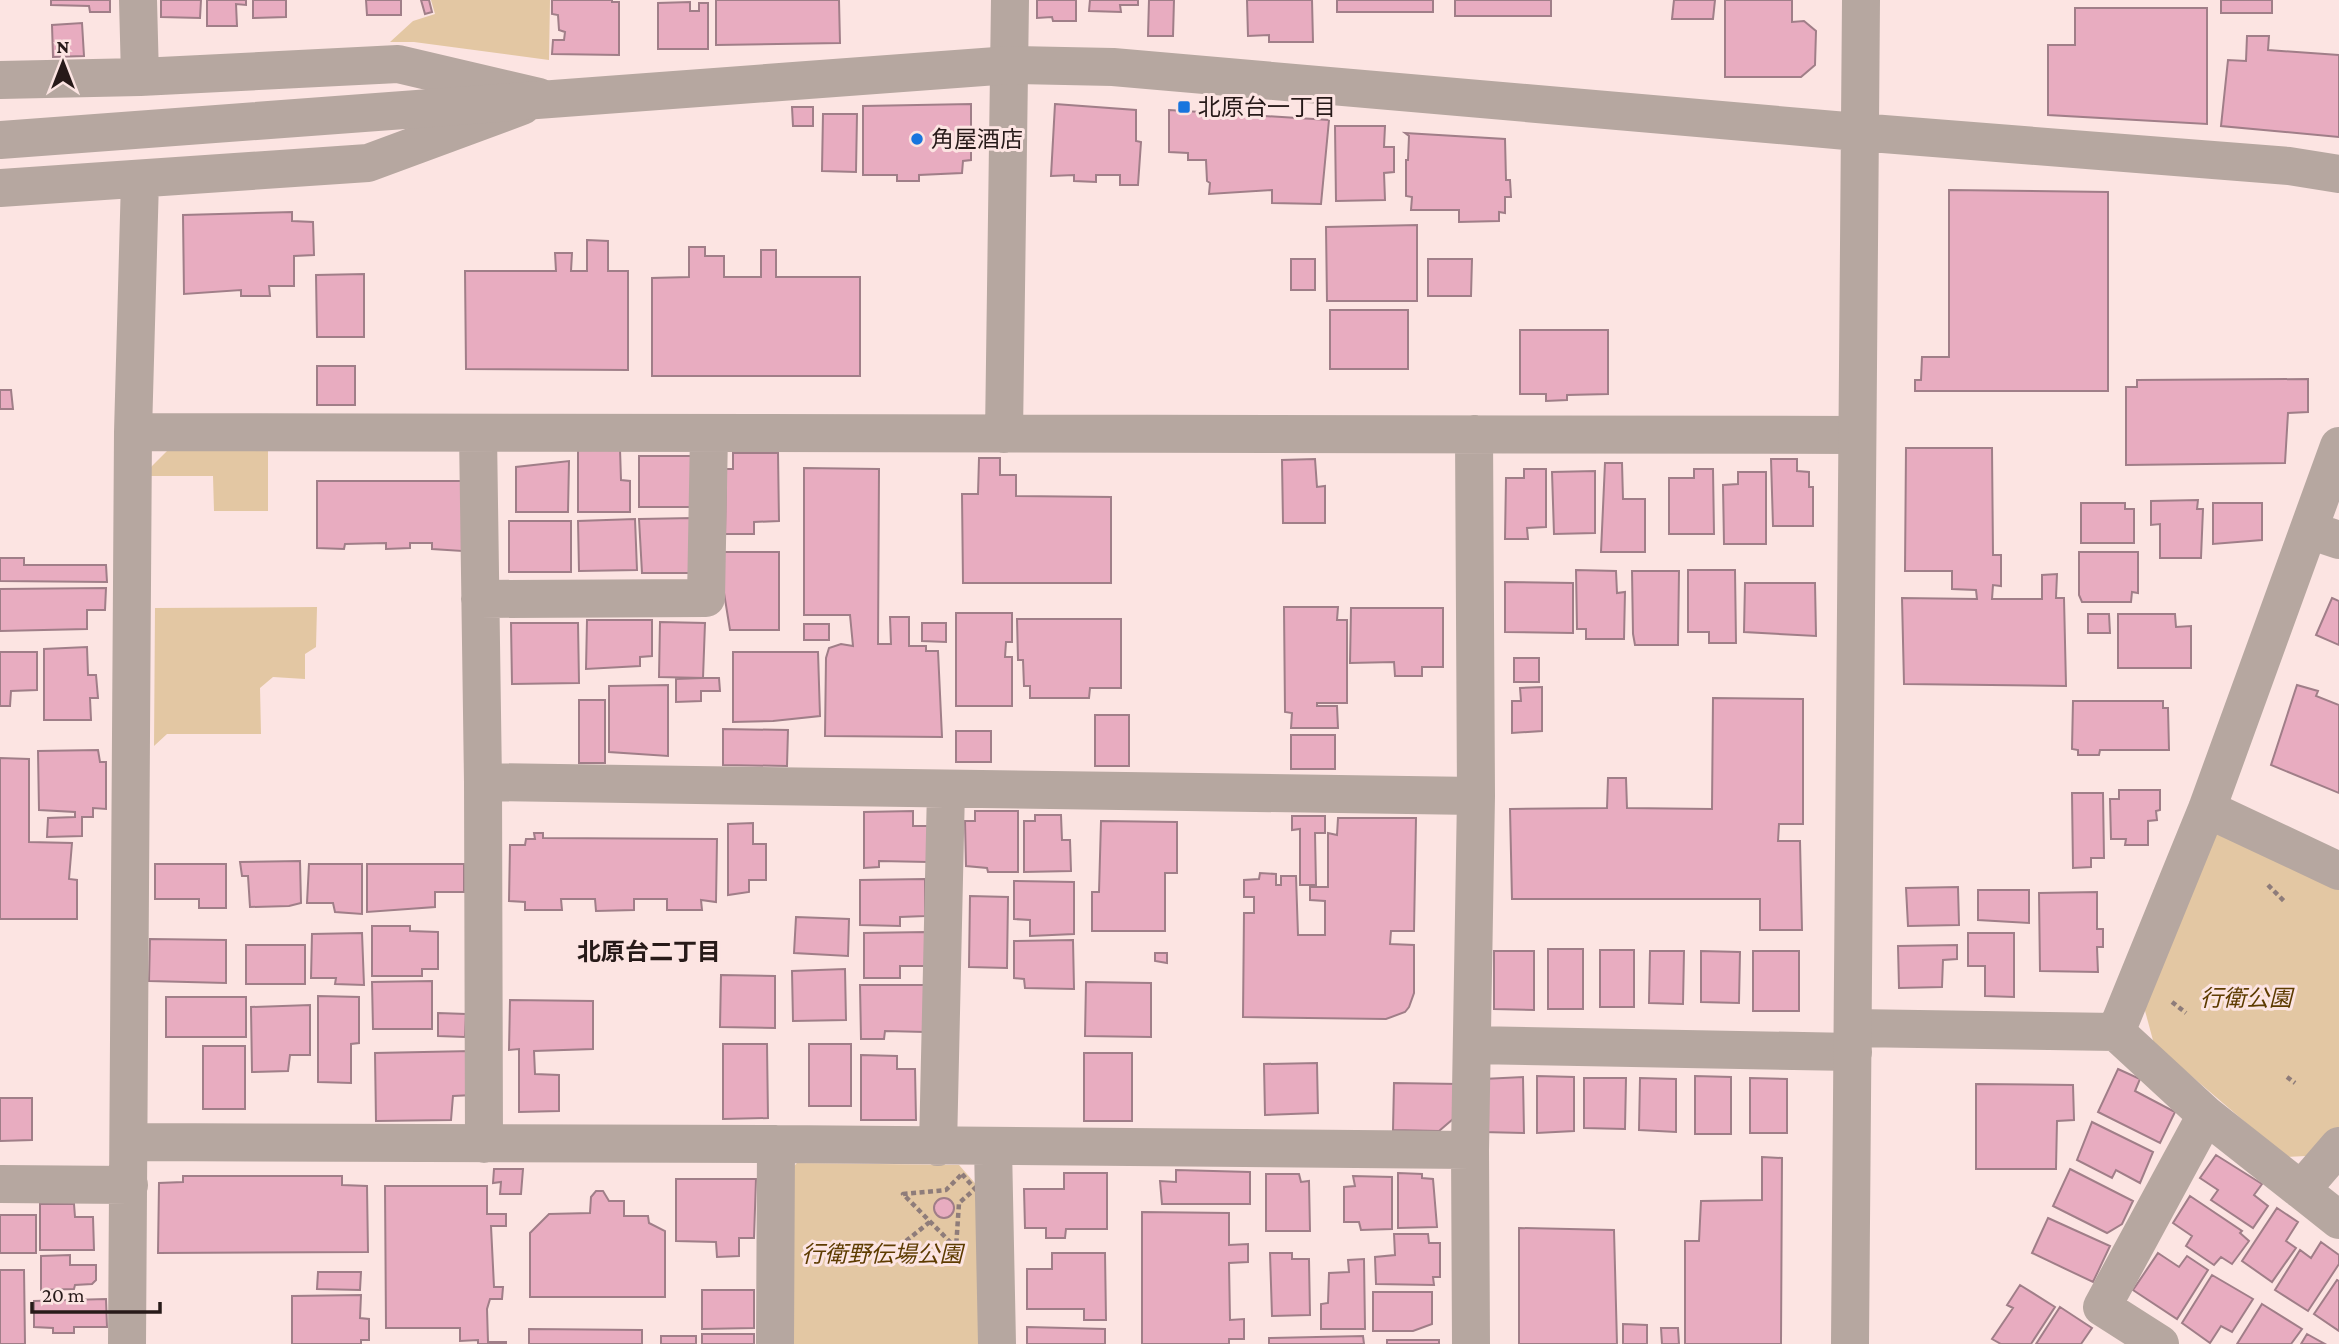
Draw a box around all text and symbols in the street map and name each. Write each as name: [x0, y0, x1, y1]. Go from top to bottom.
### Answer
north arrow: [28, 28, 98, 98]
text: N: [57, 36, 70, 57]
place label: 北原台一丁目: [1198, 94, 1336, 120]
marker: 北原台一丁目: [1176, 99, 1192, 115]
place label: 角屋酒店: [931, 126, 1023, 152]
marker: 角屋酒店: [909, 131, 925, 147]
district label: 北原台二丁目: [577, 938, 721, 965]
park label: 行衛公園: [2200, 985, 2295, 1011]
park label: 行衛野伝場公園: [802, 1241, 966, 1267]
scale bar: [32, 1270, 159, 1314]
text: 20 m: [42, 1283, 85, 1307]

